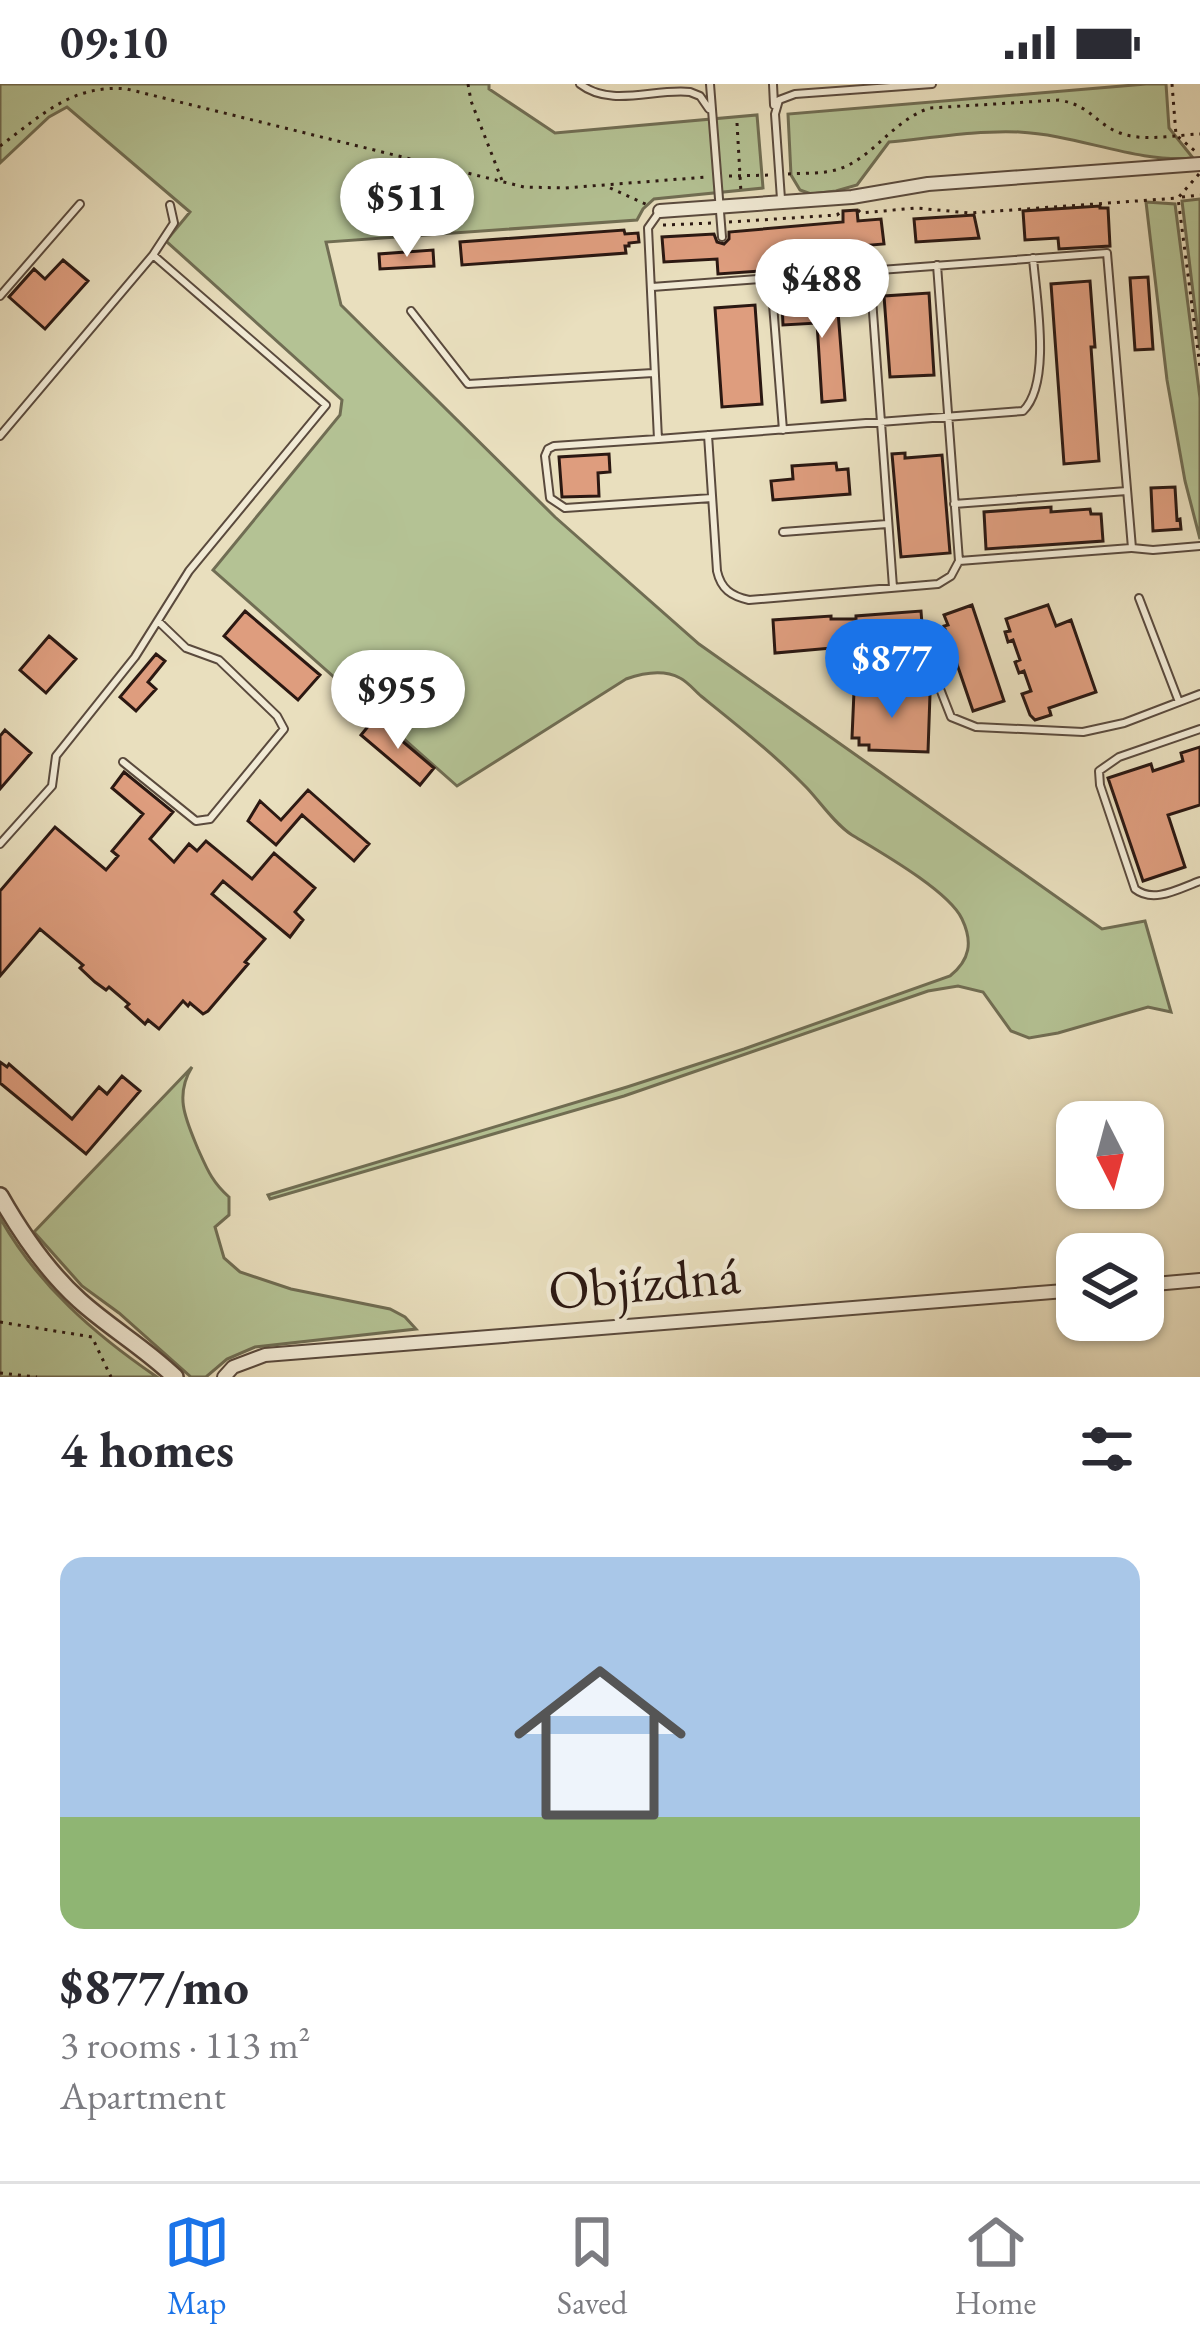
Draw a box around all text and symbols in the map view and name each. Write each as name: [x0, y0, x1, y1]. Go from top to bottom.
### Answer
text: 09:10: [60, 13, 168, 71]
pin: $511: [336, 158, 478, 260]
text: $511: [367, 171, 447, 222]
pin: $488: [751, 239, 893, 341]
text: $488: [782, 252, 862, 303]
pin: $877: [821, 619, 963, 721]
text: $877: [852, 632, 932, 683]
pin: $955: [327, 650, 469, 752]
text: $955: [358, 663, 438, 714]
north arrow: [1056, 1101, 1164, 1209]
map controls: [1056, 1101, 1164, 1341]
button: layers: [1056, 1233, 1164, 1341]
street label: Objízdná: [545, 1239, 743, 1325]
text: 4 homes: [60, 1416, 234, 1482]
icon: filters: [1074, 1416, 1140, 1482]
icon: home: [492, 1635, 708, 1851]
text: $877/mo: [60, 1953, 249, 2019]
text: 3 rooms · 113 m²: [60, 2019, 311, 2070]
text: Apartment: [60, 2070, 226, 2121]
tab: Map: [164, 2209, 230, 2324]
tab: Saved: [557, 2209, 628, 2324]
tab: Home: [955, 2209, 1036, 2324]

